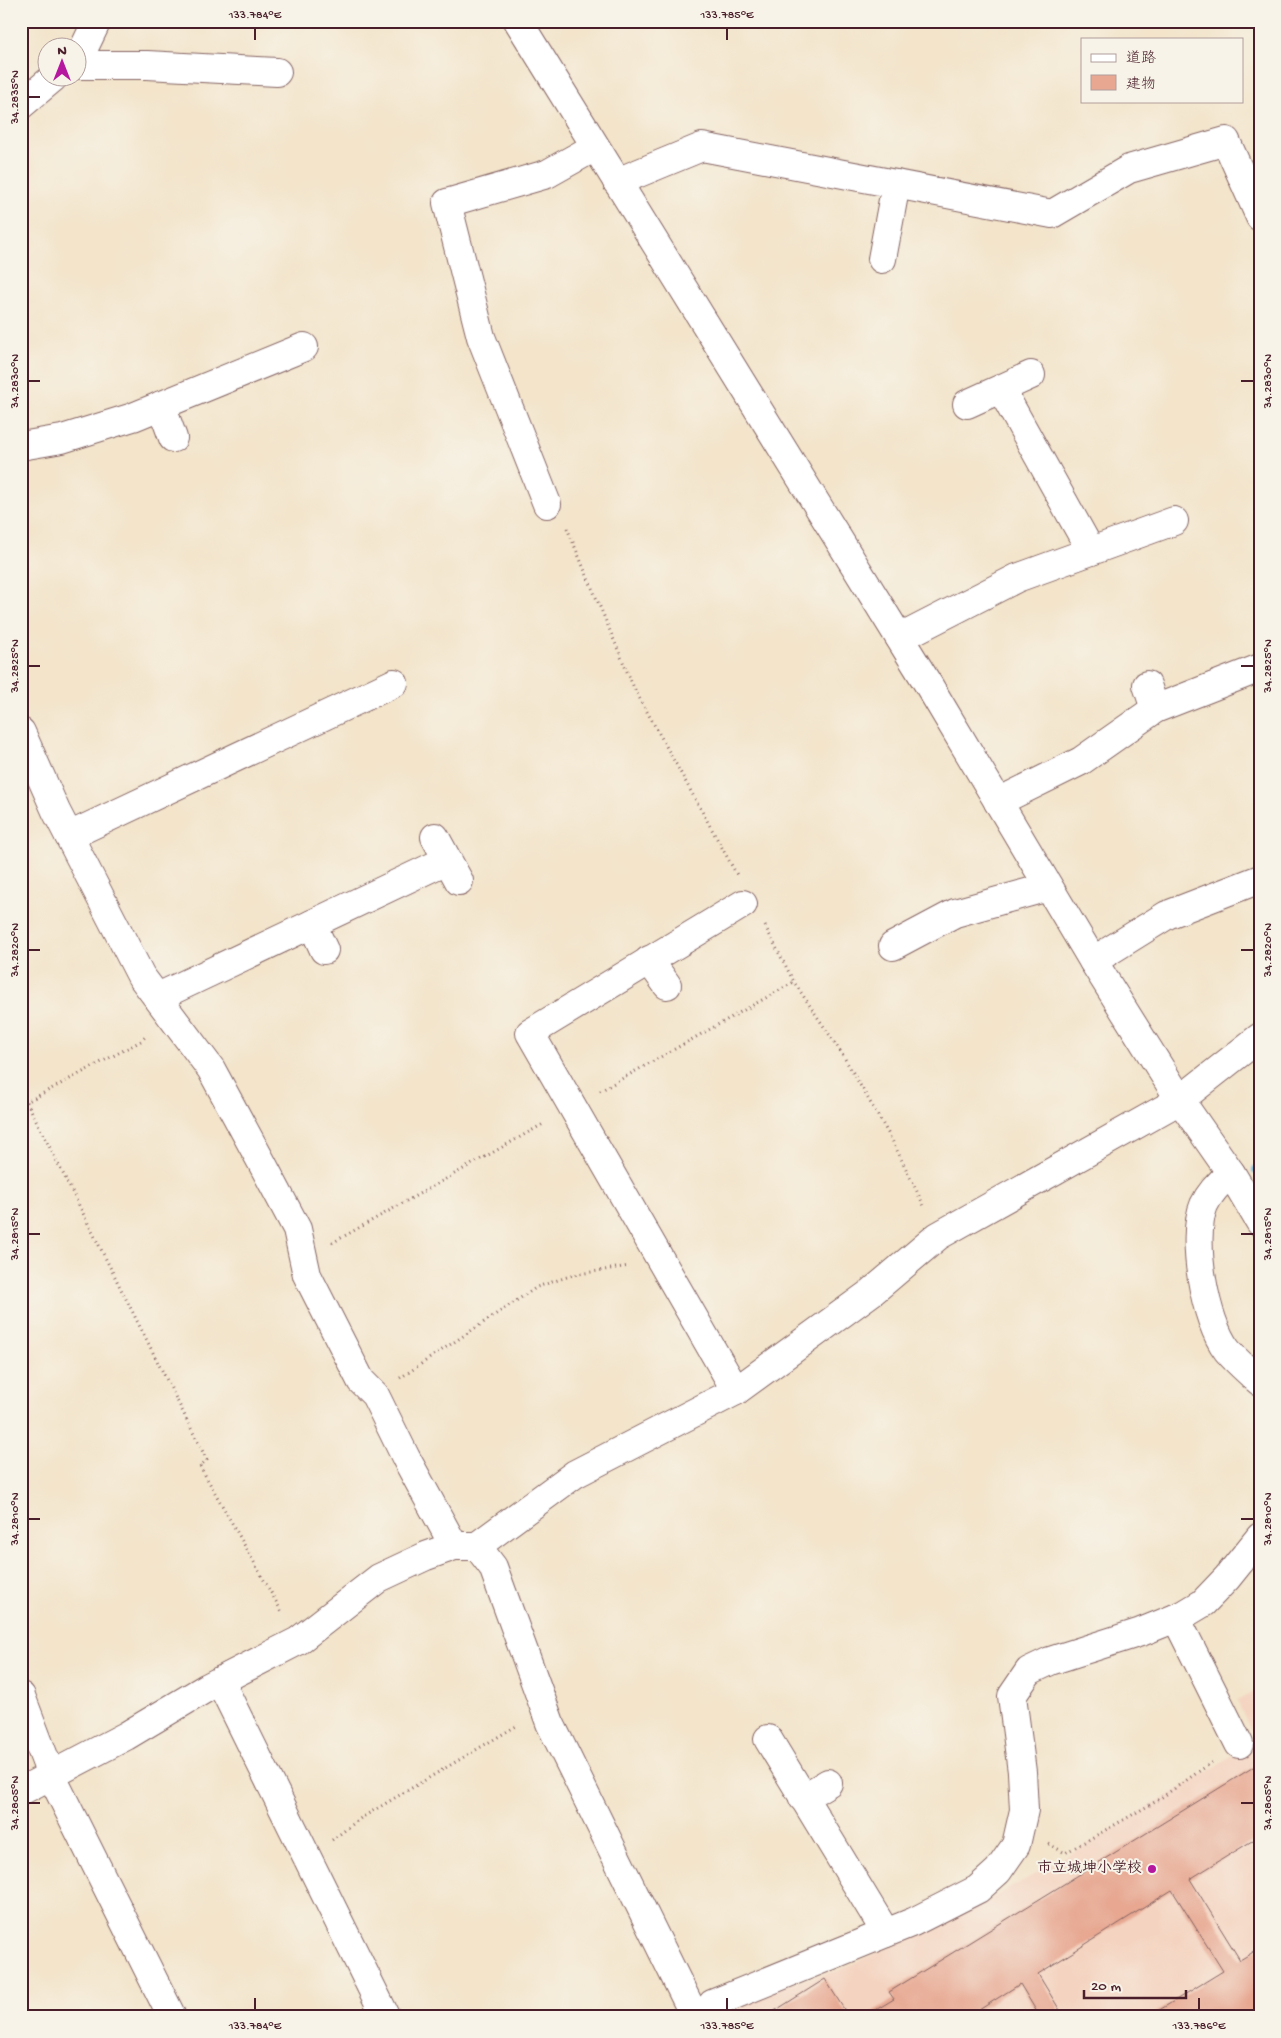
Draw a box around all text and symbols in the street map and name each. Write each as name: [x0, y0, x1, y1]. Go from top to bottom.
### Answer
text: 133.784°E: [228, 9, 282, 23]
text: 133.785°E: [699, 9, 754, 23]
north arrow: [38, 38, 88, 88]
legend: [1081, 38, 1244, 102]
text: N: [57, 43, 67, 60]
text: 道路: [1126, 50, 1156, 68]
text: 34.2835°N: [9, 70, 23, 125]
text: 建物: [1126, 76, 1156, 94]
text: 34.2830°N: [9, 354, 23, 409]
text: 34.2830°N: [1262, 354, 1276, 409]
text: 34.2825°N: [9, 639, 23, 694]
text: 34.2825°N: [1262, 639, 1276, 694]
text: 34.2820°N: [9, 923, 23, 978]
text: 34.2820°N: [1262, 923, 1276, 978]
text: 34.2815°N: [9, 1208, 23, 1261]
text: 34.2815°N: [1262, 1208, 1276, 1261]
text: 34.2810°N: [9, 1492, 23, 1547]
text: 34.2810°N: [1262, 1492, 1276, 1547]
text: 34.2805°N: [9, 1776, 23, 1831]
text: 34.2805°N: [1262, 1776, 1276, 1831]
place label: 市立城坤小学校: [1037, 1859, 1142, 1878]
marker: 市立城坤小学校: [1146, 1863, 1158, 1875]
scale bar: [1084, 1968, 1186, 2000]
text: 20 m: [1091, 1978, 1121, 1996]
text: 133.784°E: [228, 2020, 282, 2034]
text: 133.785°E: [699, 2020, 754, 2034]
text: 133.786°E: [1172, 2020, 1226, 2034]

